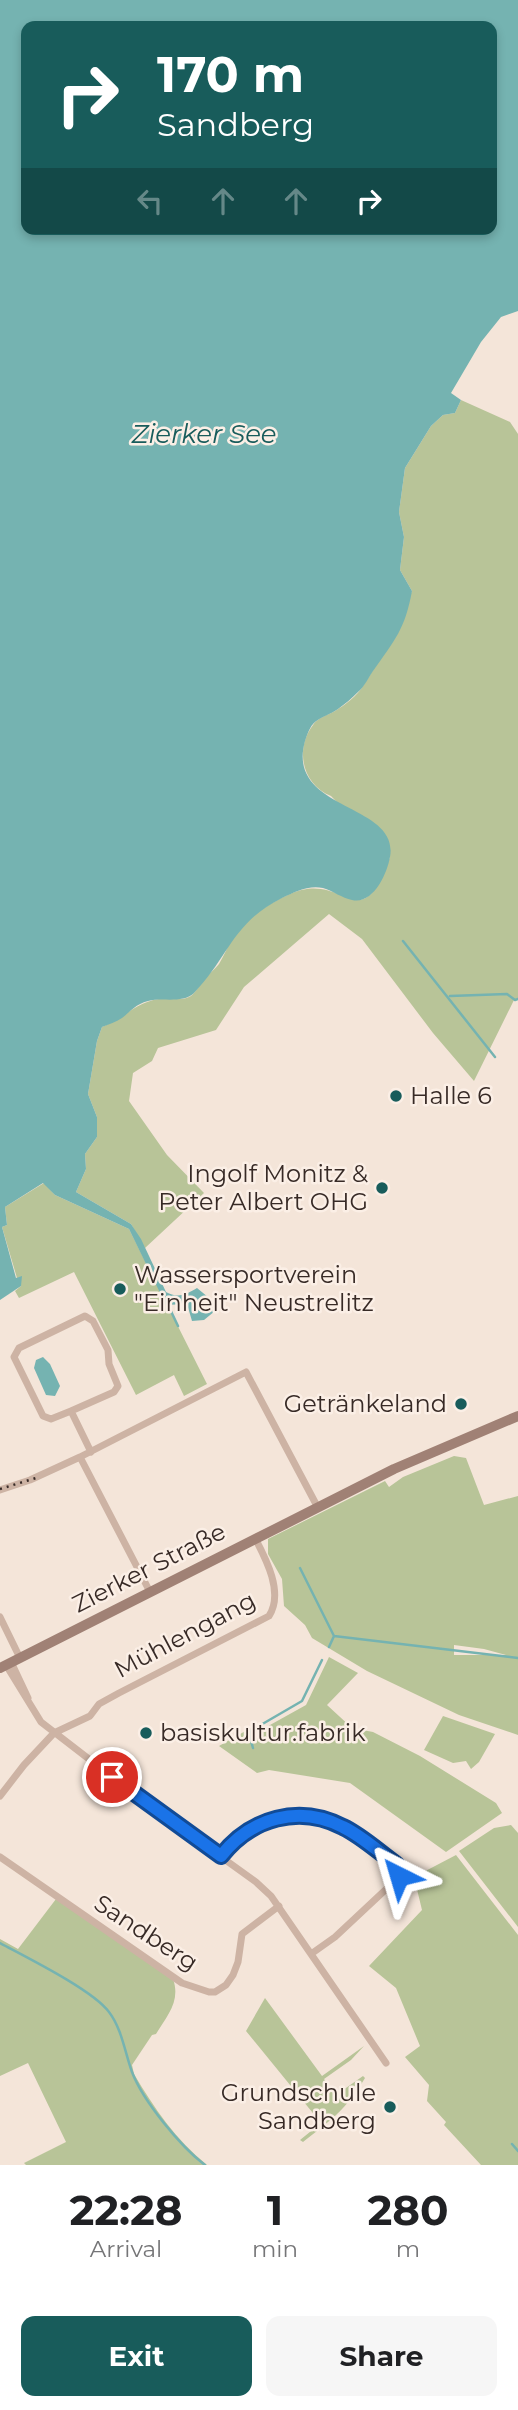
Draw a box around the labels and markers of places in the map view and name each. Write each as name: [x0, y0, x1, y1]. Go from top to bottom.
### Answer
place label: Halle 6: [410, 1081, 492, 1110]
marker: Halle 6: [388, 1088, 404, 1104]
place label: Ingolf Monitz & Peter Albert OHG: [158, 1159, 368, 1216]
marker: Ingolf Monitz & Peter Albert OHG: [374, 1180, 390, 1196]
place label: Wassersportverein "Einheit" Neustrelitz: [134, 1260, 374, 1317]
marker: Wassersportverein "Einheit" Neustrelitz: [112, 1281, 128, 1297]
place label: Getränkeland: [284, 1389, 447, 1418]
marker: Getränkeland: [453, 1396, 469, 1412]
place label: basiskultur.fabrik: [160, 1718, 366, 1747]
marker: basiskultur.fabrik: [138, 1725, 154, 1741]
pin: [82, 1747, 142, 1807]
place label: Grundschule Sandberg: [221, 2078, 376, 2135]
marker: Grundschule Sandberg: [382, 2099, 398, 2115]

